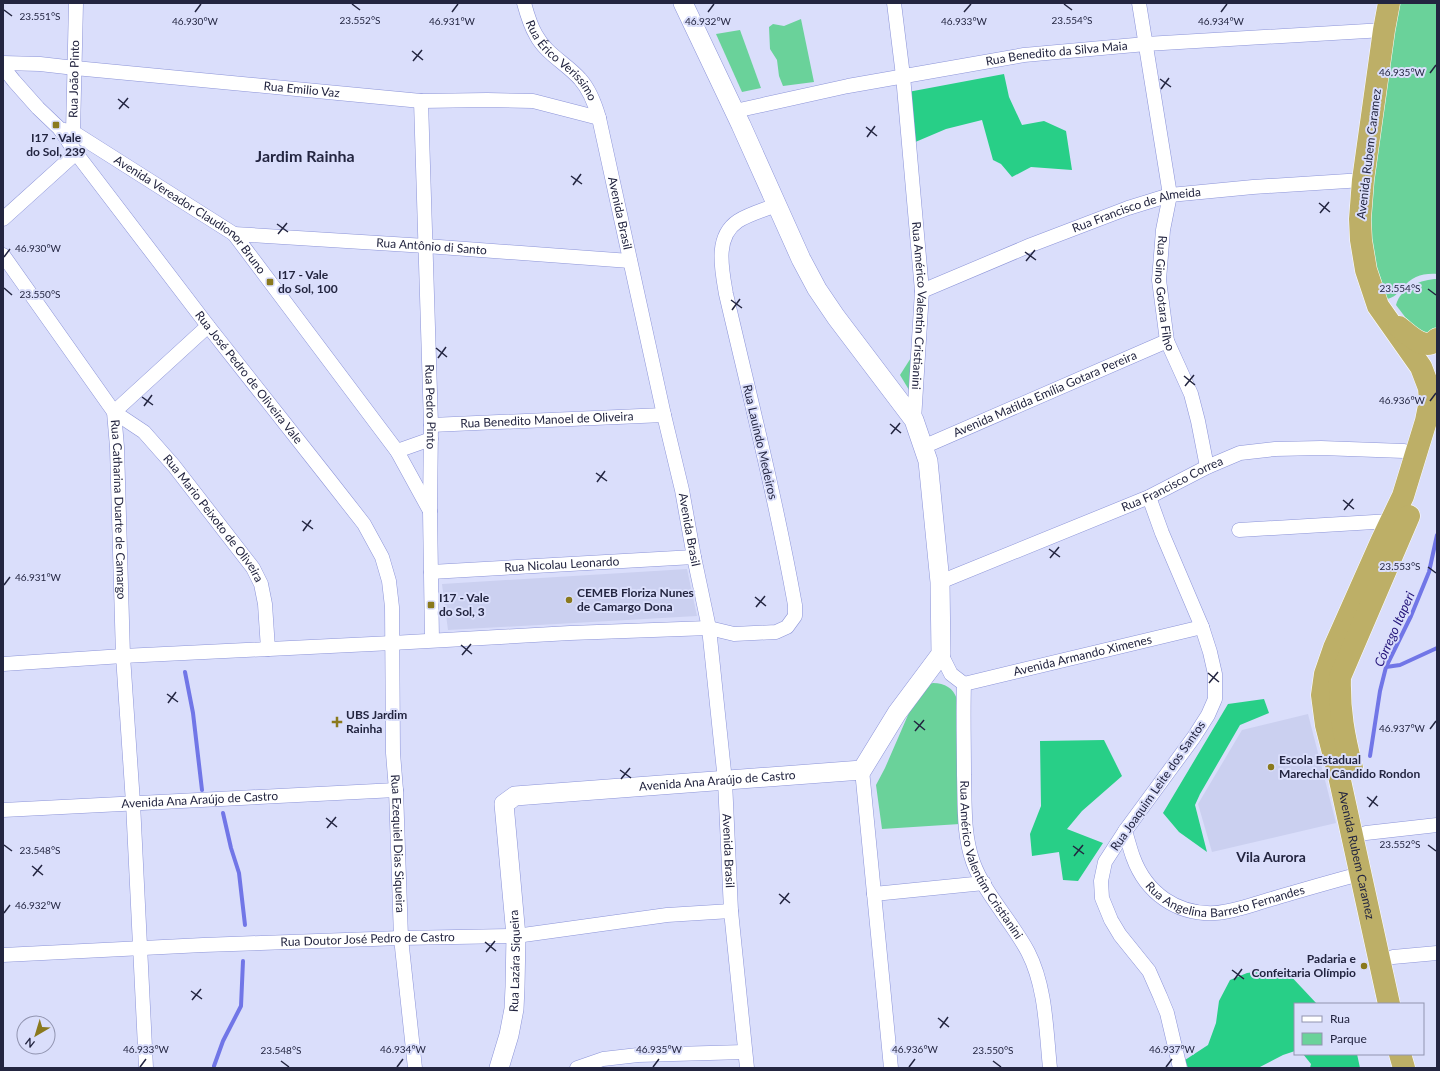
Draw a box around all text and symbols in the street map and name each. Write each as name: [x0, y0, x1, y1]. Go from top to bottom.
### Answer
text: 23.551°S: [20, 10, 60, 22]
text: 23.552°S: [340, 14, 380, 26]
text: 23.554°S: [1052, 14, 1092, 26]
text: 46.930°W: [172, 15, 219, 27]
text: 46.931°W: [429, 15, 476, 27]
text: 46.932°W: [685, 15, 732, 27]
text: 46.933°W: [941, 15, 988, 27]
text: 46.934°W: [1198, 15, 1245, 27]
street label: Rua Érico Verissimo: [523, 18, 600, 103]
street label: Rua Benedito da Silva Maia: [984, 38, 1128, 69]
street label: Rua João Pinto: [65, 40, 82, 118]
text: 46.935°W: [1379, 66, 1426, 78]
street label: Rua Emilio Vaz: [263, 78, 341, 100]
street label: Avenida Rubem Caramez: [1353, 87, 1384, 220]
marker: I17 - Vale do Sol, 239: [51, 120, 61, 130]
place label: I17 - Vale do Sol, 239: [26, 130, 86, 159]
district label: Jardim Rainha: [255, 146, 355, 165]
street label: Avenida Vereador Claudionor Bruno: [111, 152, 269, 277]
street label: Avenida Brasil: [605, 175, 636, 251]
street label: Rua Francisco de Almeida: [1070, 184, 1202, 236]
street label: Rua Américo Valentin Cristianini: [909, 221, 930, 390]
street label: Rua Antônio di Santo: [376, 235, 488, 257]
street label: Rua Gino Gotara Filho: [1152, 235, 1179, 353]
text: 46.930°W: [15, 242, 62, 254]
place label: I17 - Vale do Sol, 100: [278, 267, 338, 296]
marker: I17 - Vale do Sol, 100: [265, 277, 275, 287]
text: 23.554°S: [1380, 282, 1420, 294]
text: 23.550°S: [20, 288, 60, 300]
street label: Rua José Pedro de Oliveira Vale: [192, 308, 306, 447]
street label: Avenida Matilda Emília Gotara Pereira: [951, 347, 1139, 440]
street label: Rua Pedro Pinto: [422, 364, 439, 450]
street label: Rua Lauindo Medeiros: [740, 383, 781, 501]
text: 46.936°W: [1379, 394, 1426, 406]
street label: Rua Benedito Manoel de Oliveira: [460, 408, 634, 431]
street label: Rua Catharina Duarte de Camargo: [108, 419, 129, 600]
street label: Rua Mario Peixoto de Oliveira: [160, 451, 267, 585]
street label: Rua Francisco Correa: [1119, 453, 1225, 514]
street label: Avenida Brasil: [676, 492, 704, 568]
street label: Rua Nicolau Leonardo: [504, 553, 620, 575]
text: 23.553°S: [1380, 560, 1420, 572]
text: 46.931°W: [15, 571, 62, 583]
place label: CEMEB Floriza Nunes de Camargo Dona: [577, 585, 694, 614]
water label: Córrego Itaperi: [1370, 589, 1418, 669]
place label: I17 - Vale do Sol, 3: [439, 590, 490, 619]
marker: CEMEB Floriza Nunes de Camargo Dona: [564, 595, 574, 605]
marker: I17 - Vale do Sol, 3: [426, 600, 436, 610]
street label: Avenida Armando Ximenes: [1012, 631, 1153, 679]
place label: UBS Jardim Rainha: [346, 707, 407, 736]
marker: UBS Jardim Rainha: [331, 716, 343, 728]
street label: Rua Joaquim Leite dos Santos: [1107, 718, 1208, 854]
text: 46.937°W: [1379, 722, 1426, 734]
place label: Escola Estadual Marechal Cândido Rondon: [1279, 752, 1420, 781]
marker: Escola Estadual Marechal Cândido Rondon: [1266, 762, 1276, 772]
street label: Avenida Ana Araújo de Castro: [638, 767, 796, 794]
street label: Rua Ezequiel Dias Siqueira: [388, 774, 408, 913]
street label: Rua Américo Valentim Cristianini: [957, 780, 1027, 942]
street label: Avenida Ana Araújo de Castro: [121, 788, 279, 811]
street label: Avenida Rubem Caramez: [1335, 789, 1378, 921]
street label: Avenida Brasil: [720, 813, 738, 888]
text: 23.552°S: [1380, 838, 1420, 850]
text: 23.548°S: [20, 844, 60, 856]
district label: Vila Aurora: [1235, 848, 1306, 865]
street label: Rua Angelina Barreto Fernandes: [1142, 871, 1312, 895]
text: Rua Angelina Barreto Fernandes: [1142, 878, 1306, 920]
text: 46.932°W: [15, 899, 62, 911]
street label: Rua Lazára Siqueira: [506, 909, 523, 1012]
street label: Rua Doutor José Pedro de Castro: [280, 929, 455, 949]
place label: Padaria e Confeitaria Olímpio: [1252, 951, 1357, 980]
marker: Padaria e Confeitaria Olímpio: [1359, 961, 1369, 971]
legend: [1294, 1003, 1424, 1055]
text: Rua: [1330, 1011, 1350, 1026]
north arrow: [16, 1015, 56, 1055]
text: Parque: [1330, 1031, 1367, 1046]
text: N: [22, 1036, 37, 1051]
text: 46.933°W: [123, 1043, 170, 1055]
text: 46.934°W: [380, 1043, 427, 1055]
text: 46.935°W: [636, 1043, 683, 1055]
text: 46.936°W: [892, 1043, 939, 1055]
text: 46.937°W: [1149, 1043, 1196, 1055]
text: 23.548°S: [261, 1044, 301, 1056]
text: 23.550°S: [973, 1044, 1013, 1056]

